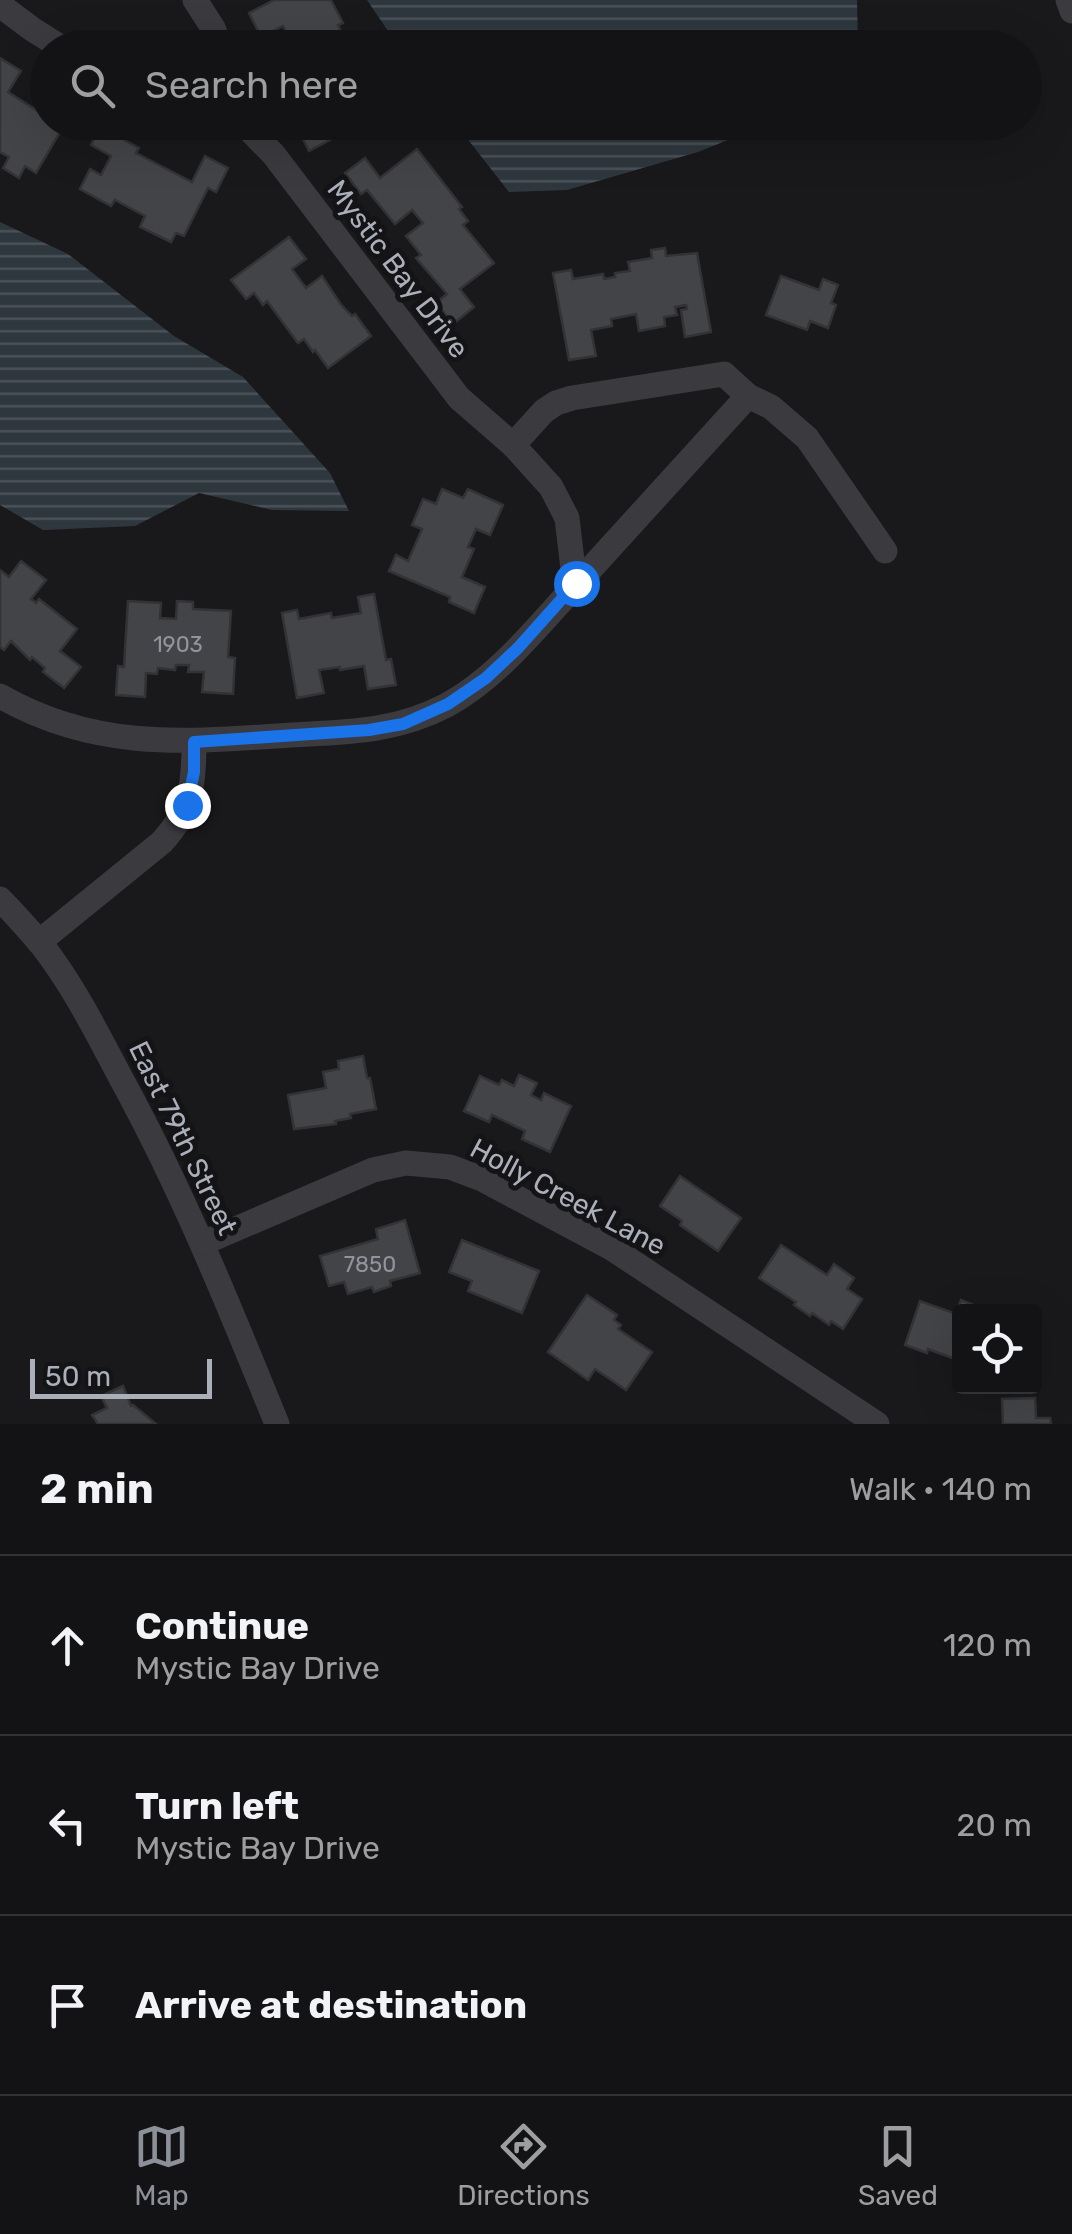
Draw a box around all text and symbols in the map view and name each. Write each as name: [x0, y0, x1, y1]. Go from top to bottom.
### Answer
search box: [30, 30, 1042, 140]
icon: search: [65, 58, 120, 113]
text: Search here: [145, 62, 358, 108]
street label: Mystic Bay Drive: [320, 173, 476, 365]
route start: [554, 561, 600, 607]
house number: 1903: [153, 631, 203, 658]
route end: [165, 783, 211, 829]
street label: East 79th Street: [122, 1036, 244, 1240]
street label: Holly Creek Lane: [465, 1132, 671, 1262]
house number: 7850: [344, 1251, 396, 1278]
map controls: [952, 1304, 1042, 1394]
button: locate: [952, 1304, 1042, 1394]
scale bar: [30, 1354, 212, 1398]
text: 50 m: [45, 1360, 111, 1393]
text: 2 min: [40, 1464, 154, 1514]
text: Walk · 140 m: [849, 1470, 1032, 1508]
text: Continue: [135, 1603, 309, 1649]
icon: ahead: [40, 1618, 95, 1673]
text: 120 m: [943, 1626, 1032, 1664]
text: Mystic Bay Drive: [135, 1649, 380, 1687]
text: Turn left: [135, 1783, 299, 1829]
icon: left: [40, 1798, 95, 1853]
text: 20 m: [957, 1806, 1032, 1844]
text: Mystic Bay Drive: [135, 1829, 380, 1867]
icon: arrive: [40, 1978, 95, 2033]
text: Arrive at destination: [135, 1982, 527, 2028]
tab: Map: [134, 2119, 189, 2212]
tab: Directions: [457, 2119, 590, 2212]
tab: Saved: [858, 2119, 938, 2212]

